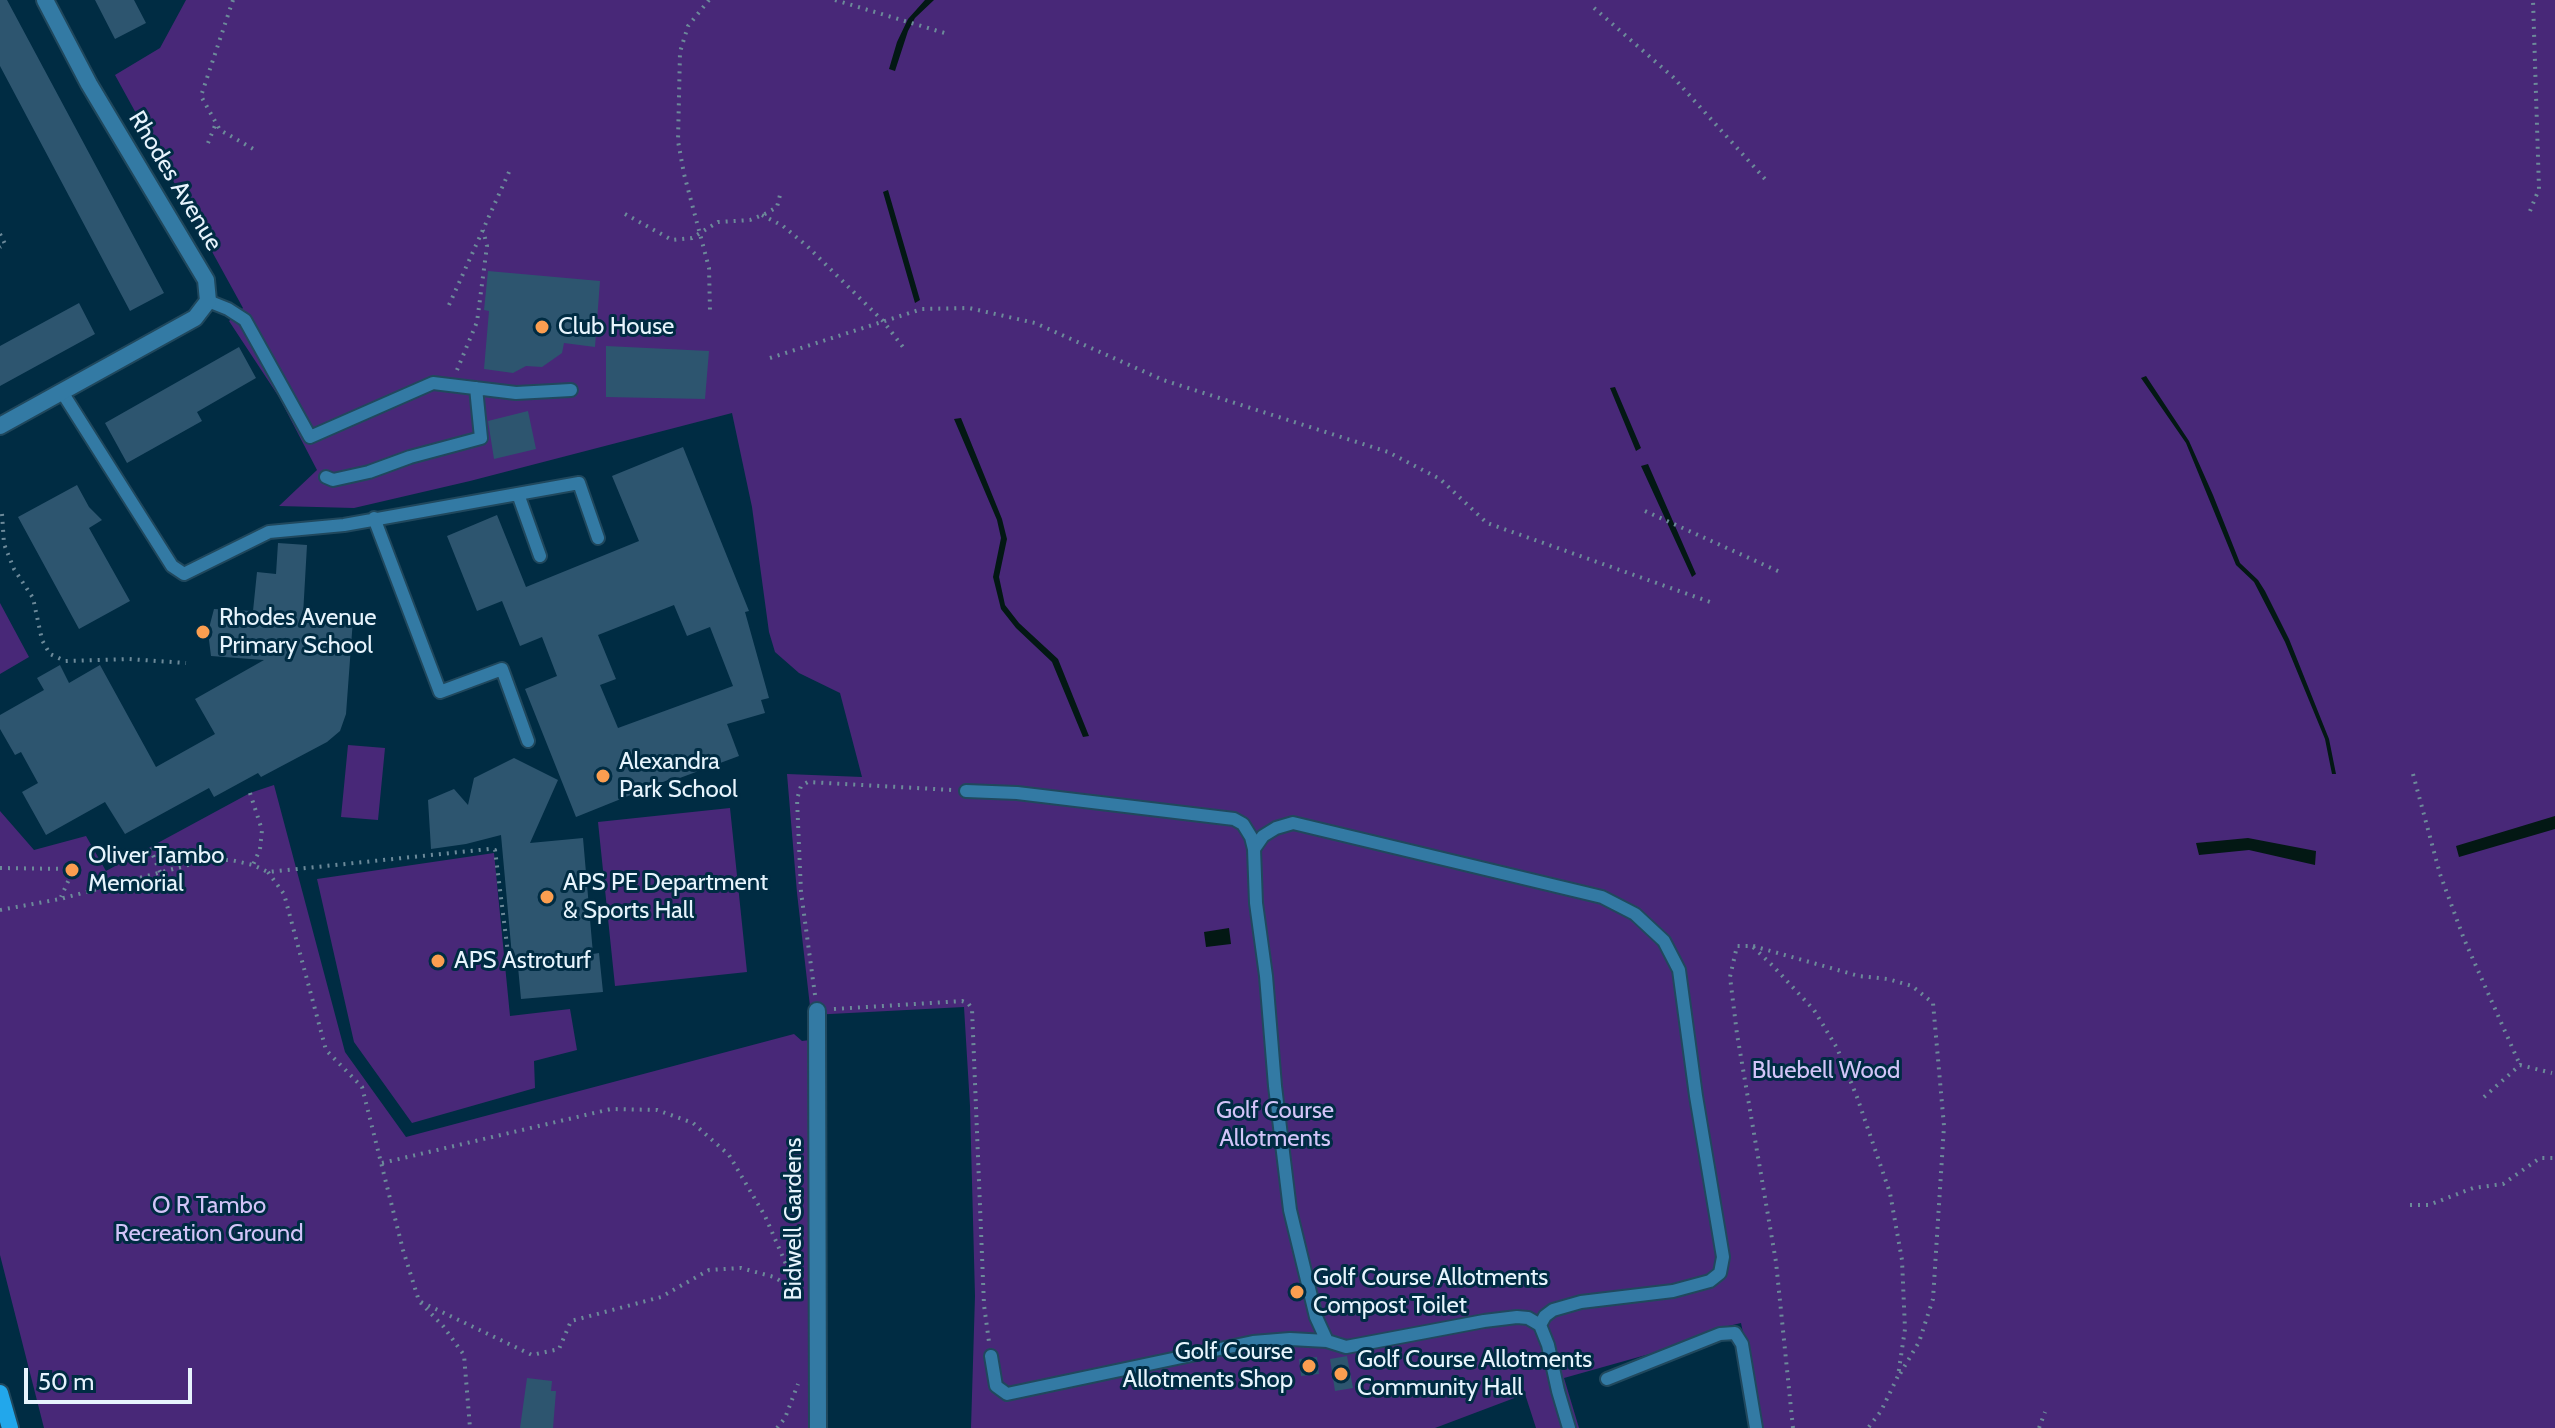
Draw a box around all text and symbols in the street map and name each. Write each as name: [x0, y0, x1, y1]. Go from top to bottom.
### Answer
street label: Rhodes Avenue: [122, 106, 228, 256]
place label: Club House: [558, 313, 674, 341]
marker: Club House: [533, 318, 551, 336]
place label: Rhodes Avenue Primary School: [219, 604, 377, 660]
marker: Rhodes Avenue Primary School: [194, 623, 212, 641]
place label: Alexandra Park School: [619, 748, 738, 804]
marker: Alexandra Park School: [594, 767, 612, 785]
place label: Oliver Tambo Memorial: [88, 842, 224, 898]
marker: Oliver Tambo Memorial: [63, 861, 81, 879]
place label: APS PE Department & Sports Hall: [563, 869, 768, 925]
marker: APS PE Department & Sports Hall: [538, 888, 556, 906]
place label: APS Astroturf: [454, 947, 591, 975]
marker: APS Astroturf: [429, 952, 447, 970]
park label: Bluebell Wood: [1752, 1057, 1900, 1085]
park label: Golf Course Allotments: [1216, 1097, 1334, 1153]
street label: Bidwell Gardens: [780, 1138, 808, 1300]
park label: O R Tambo Recreation Ground: [115, 1192, 303, 1248]
place label: Golf Course Allotments Compost Toilet: [1313, 1264, 1548, 1320]
marker: Golf Course Allotments Compost Toilet: [1288, 1283, 1306, 1301]
place label: Golf Course Allotments Shop: [1123, 1338, 1293, 1394]
place label: Golf Course Allotments Community Hall: [1357, 1346, 1592, 1402]
scale bar: [28, 1352, 196, 1402]
marker: Golf Course Allotments Shop: [1300, 1357, 1318, 1375]
marker: Golf Course Allotments Community Hall: [1332, 1365, 1350, 1383]
text: 50 m: [38, 1367, 94, 1396]

